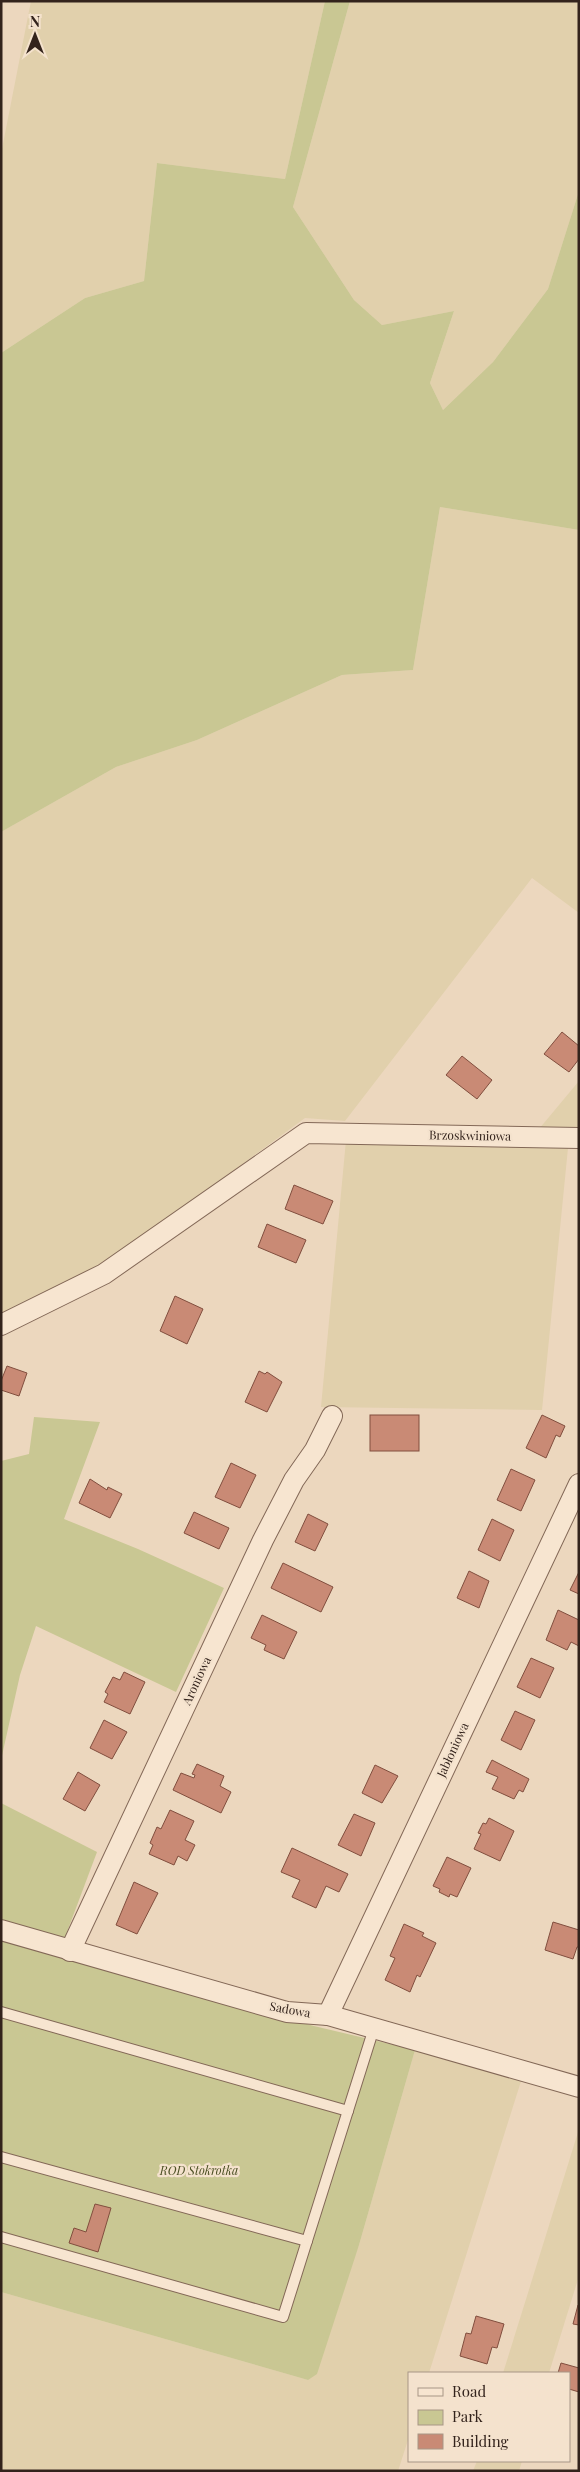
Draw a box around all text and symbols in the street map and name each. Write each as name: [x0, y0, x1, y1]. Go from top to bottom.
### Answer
north arrow: [10, 10, 60, 60]
text: N: [30, 12, 40, 31]
street label: Brzoskwiniowa: [429, 1126, 511, 1144]
street label: Aroniowa: [178, 1654, 214, 1708]
street label: Jabłoniowa: [432, 1720, 472, 1780]
street label: Sadowa: [269, 1998, 312, 2020]
park label: ROD Stokrotka: [159, 2162, 238, 2178]
legend: [408, 2372, 570, 2462]
text: Road: [452, 2381, 486, 2401]
text: Park: [452, 2406, 484, 2426]
text: Building: [452, 2431, 509, 2451]

